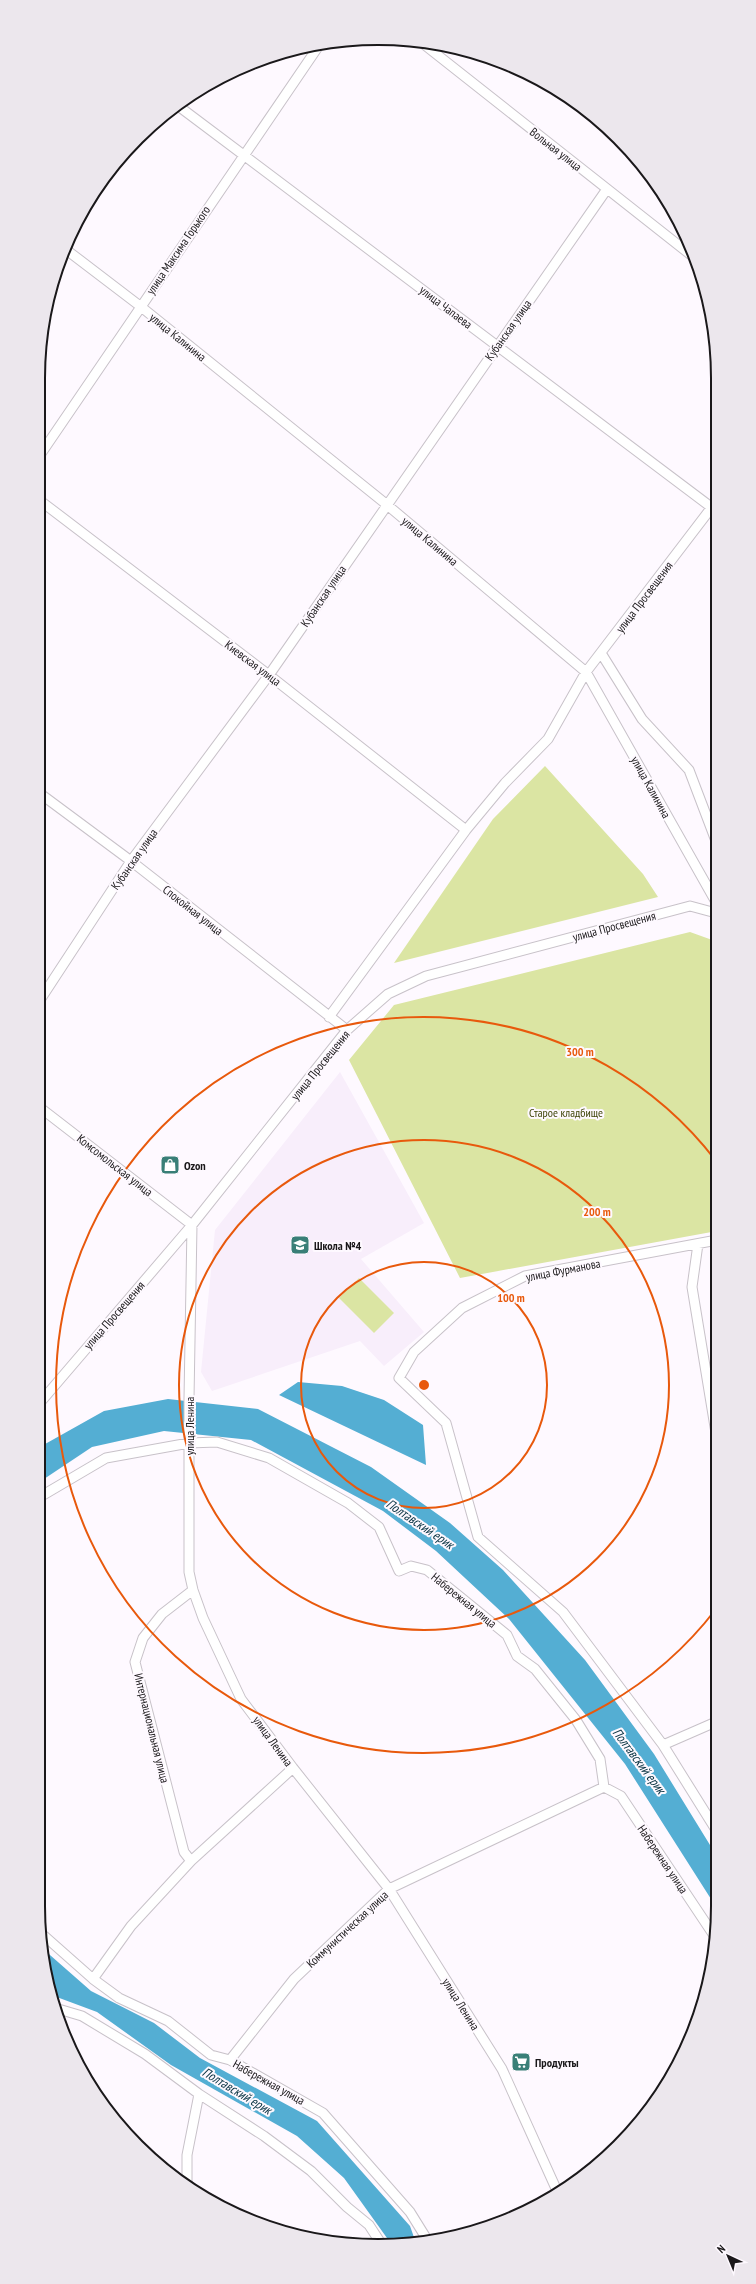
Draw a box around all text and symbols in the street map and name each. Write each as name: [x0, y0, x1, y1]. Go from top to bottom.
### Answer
street label: Вольная улица: [527, 124, 585, 174]
street label: улица Максима Горького: [143, 203, 213, 297]
street label: улица Чапаева: [417, 282, 476, 332]
street label: Кубанская улица: [481, 296, 535, 363]
street label: улица Калинина: [147, 310, 209, 365]
street label: улица Калинина: [399, 513, 461, 569]
street label: улица Просвещения: [612, 558, 676, 636]
street label: Кубанская улица: [297, 562, 349, 630]
street label: Киевская улица: [222, 637, 284, 689]
street label: улица Калинина: [628, 753, 674, 821]
street label: Кубанская улица: [107, 825, 161, 892]
street label: Спокойная улица: [160, 882, 226, 938]
street label: улица Просвещения: [571, 908, 657, 944]
street label: улица Просвещения: [287, 1027, 353, 1103]
text: 300 m: [566, 1044, 594, 1059]
park label: Старое кладбище: [529, 1105, 603, 1120]
street label: Комсомольская улица: [74, 1131, 156, 1199]
shop icon: Ozon: [159, 1154, 181, 1176]
place label: Ozon: [184, 1158, 206, 1173]
text: 200 m: [583, 1204, 611, 1219]
school or university icon: Школа №4: [289, 1234, 311, 1256]
place label: Школа №4: [314, 1238, 361, 1253]
street label: улица Фурманова: [525, 1255, 602, 1285]
street label: улица Просвещения: [80, 1278, 148, 1352]
text: 100 m: [497, 1290, 525, 1305]
centre of rings: [417, 1378, 431, 1392]
street label: улица Ленина: [182, 1396, 197, 1455]
water label: Полтавский ерик: [383, 1495, 459, 1554]
street label: Набережная улица: [428, 1569, 500, 1631]
street label: Интернациональная улица: [131, 1672, 173, 1785]
street label: улица Ленина: [250, 1713, 296, 1769]
water label: Полтавский ерик: [609, 1725, 670, 1799]
street label: Набережная улица: [635, 1822, 692, 1896]
street label: Коммунистическая улица: [303, 1887, 391, 1971]
street label: улица Ленина: [439, 1975, 483, 2033]
supermarket icon: Продукты: [510, 2051, 532, 2073]
place label: Продукты: [535, 2055, 579, 2070]
street label: Набережная улица: [231, 2056, 308, 2108]
water label: Полтавский ерик: [199, 2064, 276, 2119]
north arrow: [708, 2236, 748, 2276]
text: N: [714, 2242, 728, 2256]

